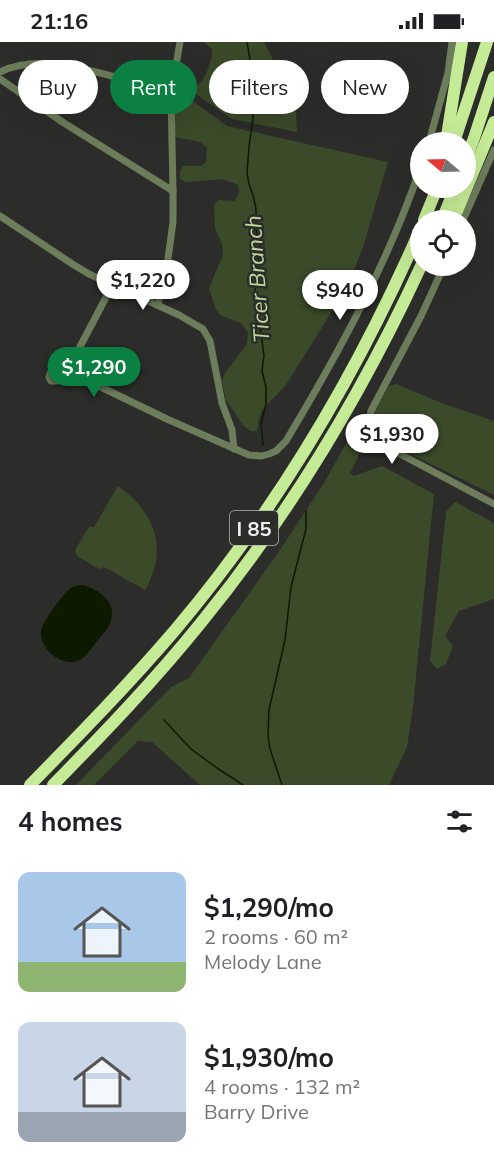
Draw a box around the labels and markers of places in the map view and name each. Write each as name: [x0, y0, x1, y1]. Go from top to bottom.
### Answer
pin: $1,220: [94, 260, 192, 311]
pin: $940: [304, 270, 376, 321]
pin: $1,290: [45, 347, 143, 398]
pin: $1,930: [343, 414, 441, 465]

